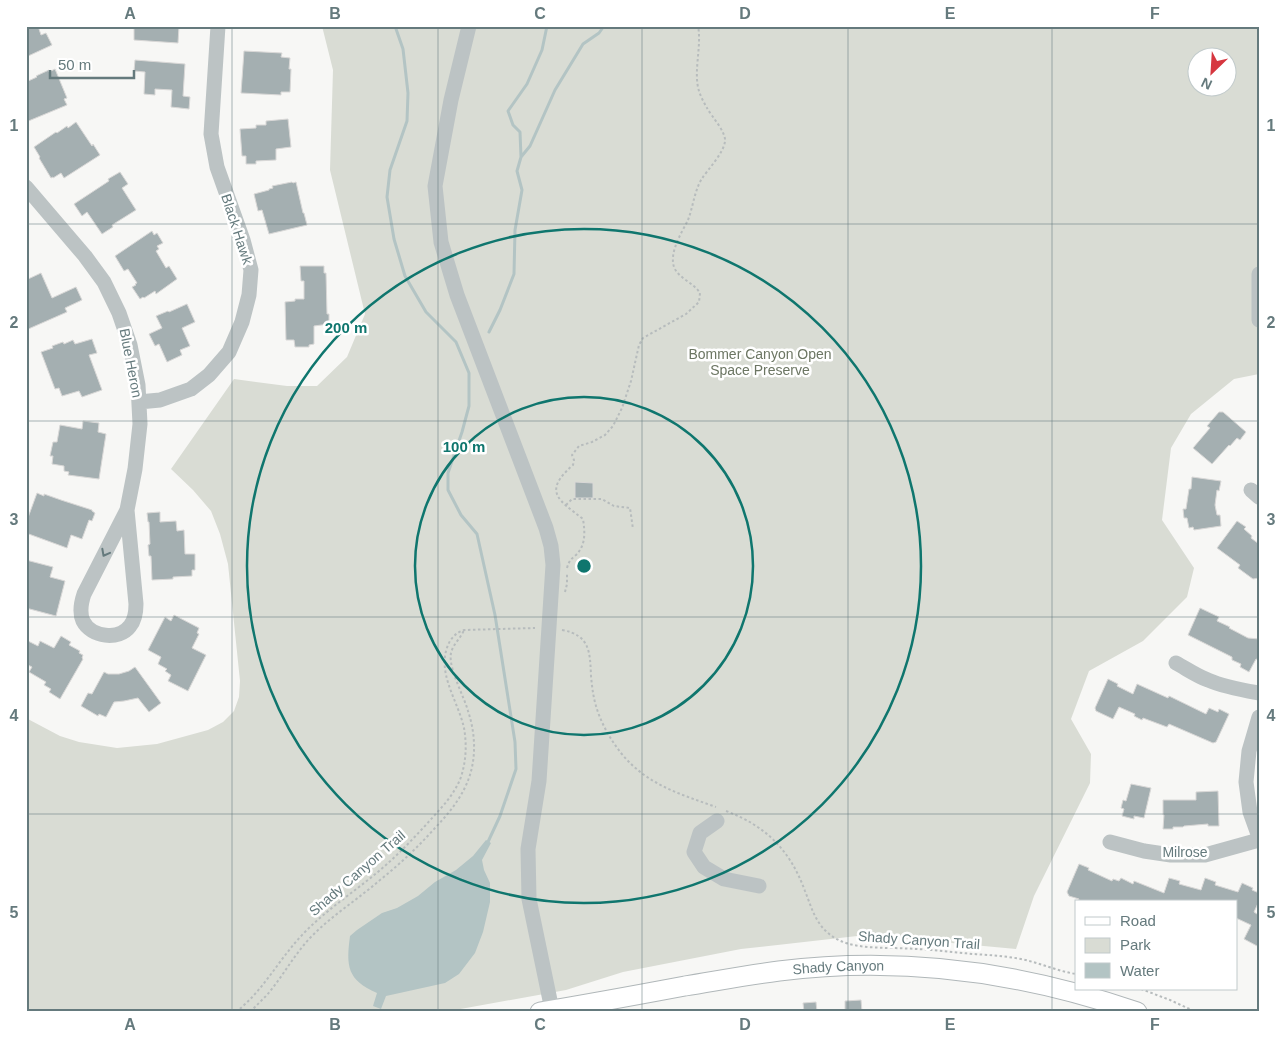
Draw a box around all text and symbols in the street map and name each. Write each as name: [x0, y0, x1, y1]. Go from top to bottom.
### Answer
text: A: [124, 5, 136, 22]
text: B: [329, 5, 341, 22]
text: C: [534, 5, 546, 22]
text: D: [739, 5, 751, 22]
text: E: [945, 5, 956, 22]
text: F: [1150, 5, 1160, 22]
scale bar: [50, 48, 134, 80]
north arrow: [1188, 48, 1238, 98]
text: 50 m: [58, 56, 91, 73]
text: N: [1199, 74, 1214, 93]
text: 1: [10, 117, 19, 134]
text: 1: [1267, 117, 1276, 134]
street label: Black Hawk: [218, 192, 256, 267]
text: 2: [10, 314, 19, 331]
text: 2: [1267, 314, 1276, 331]
text: 200 m: [325, 319, 367, 336]
street label: Blue Heron: [116, 327, 146, 399]
park label: Bommer Canyon Open Space Preserve: [688, 346, 832, 378]
text: 100 m: [443, 438, 485, 455]
text: 3: [10, 511, 19, 528]
text: 3: [1267, 511, 1276, 528]
one-way arrow: [101, 548, 111, 557]
centre of rings: [575, 557, 593, 575]
text: 4: [10, 707, 19, 724]
text: 4: [1267, 707, 1276, 724]
street label: Shady Canyon Trail: [306, 827, 408, 919]
street label: Milrose: [1162, 844, 1208, 860]
legend: [1075, 900, 1238, 990]
text: 5: [10, 904, 19, 921]
text: 5: [1267, 904, 1276, 921]
text: Road: [1120, 912, 1156, 929]
street label: Shady Canyon Trail: [857, 928, 981, 952]
text: Park: [1120, 936, 1151, 953]
street label: Shady Canyon: [792, 957, 884, 977]
text: Water: [1120, 962, 1159, 979]
text: A: [124, 1016, 136, 1033]
text: B: [329, 1016, 341, 1033]
text: C: [534, 1016, 546, 1033]
text: D: [739, 1016, 751, 1033]
text: E: [945, 1016, 956, 1033]
text: F: [1150, 1016, 1160, 1033]

